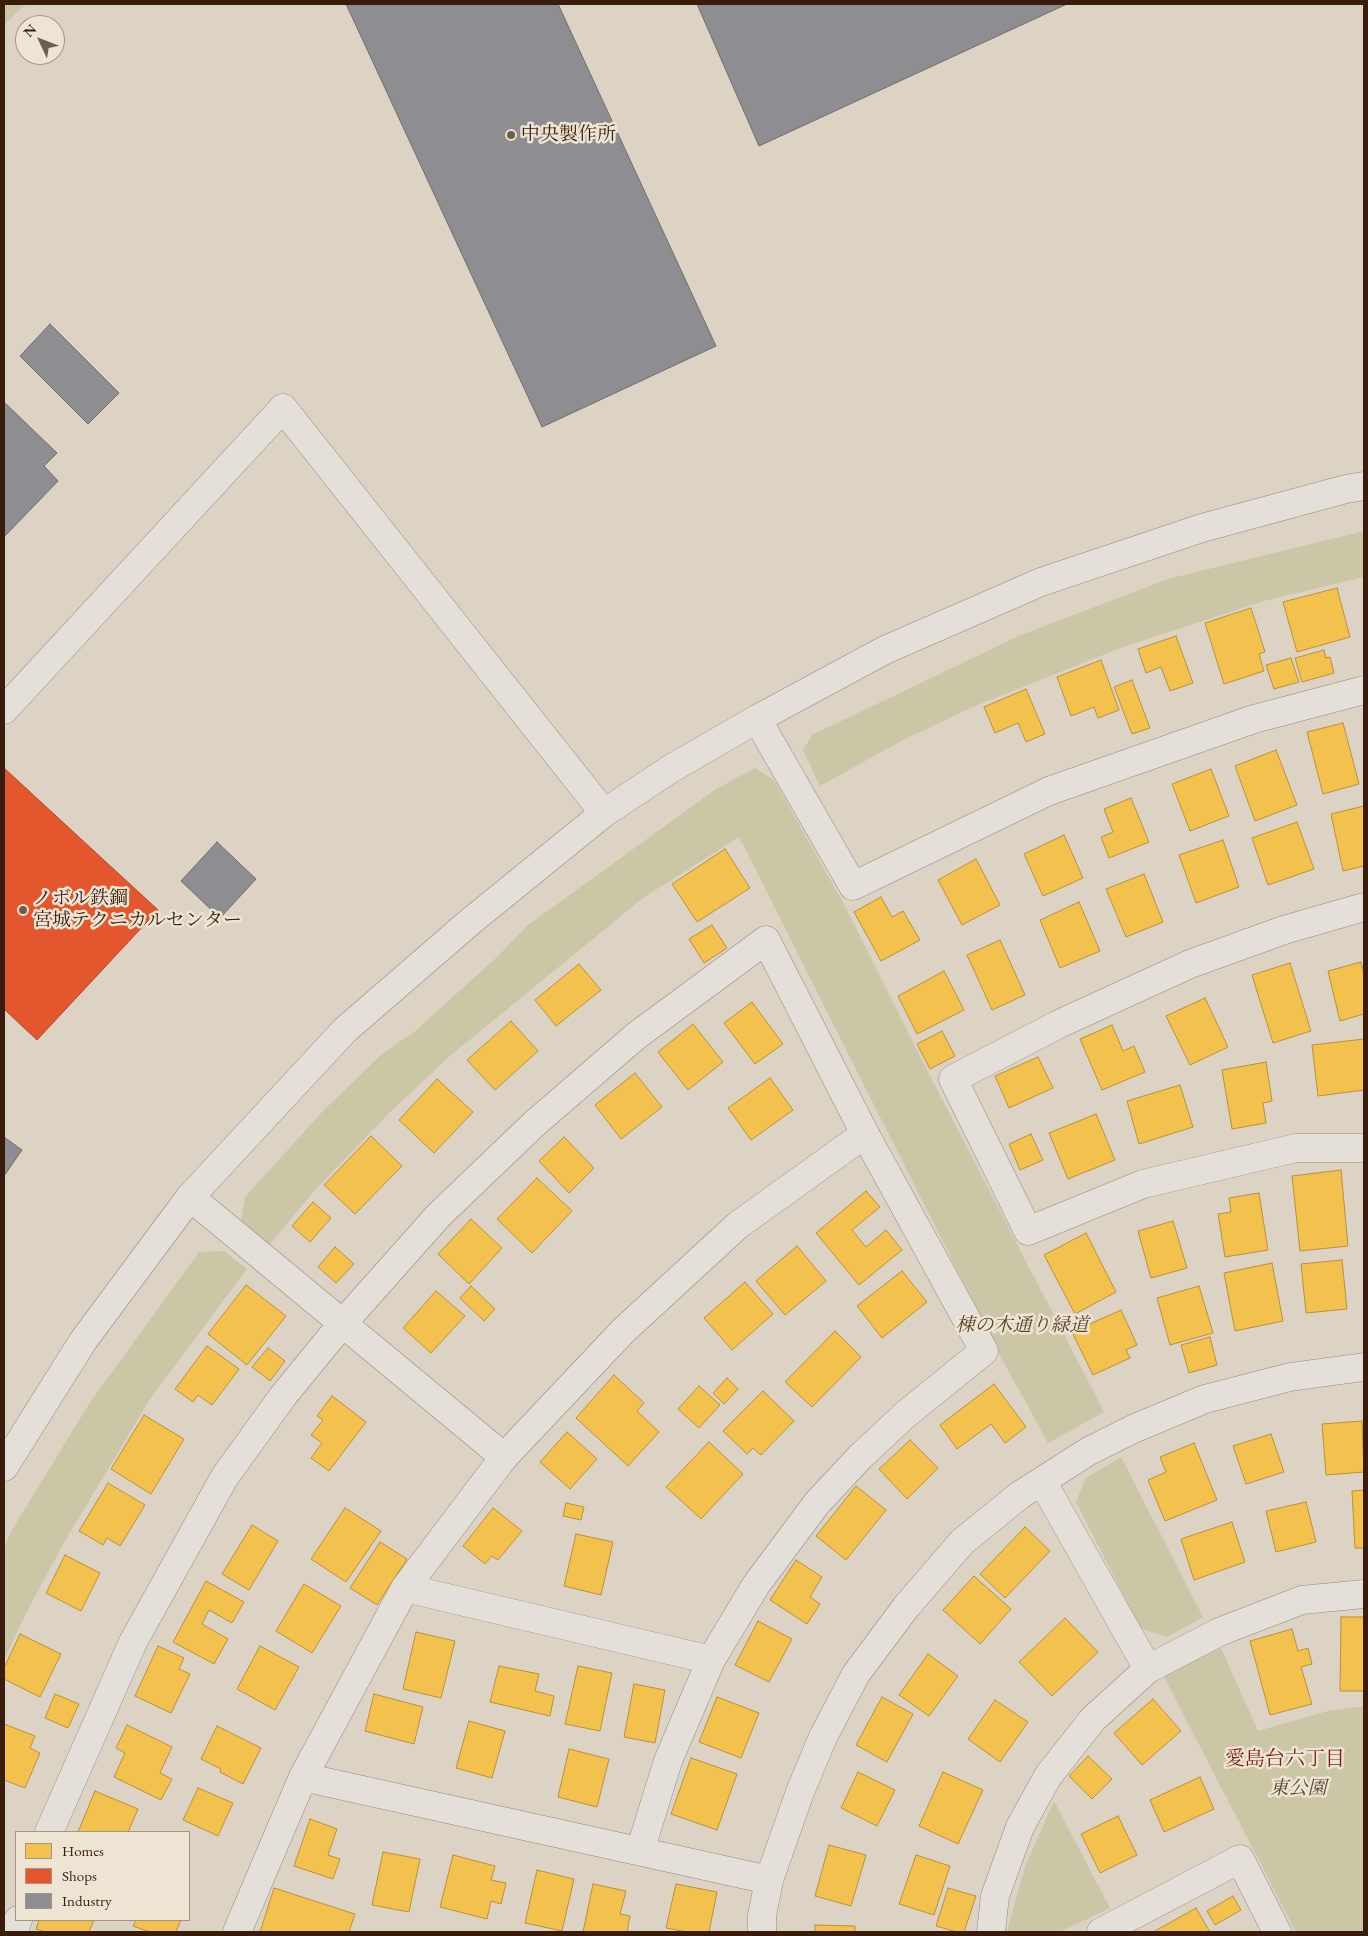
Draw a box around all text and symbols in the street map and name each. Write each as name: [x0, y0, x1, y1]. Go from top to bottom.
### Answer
north arrow: [15, 15, 65, 65]
text: N: [19, 20, 40, 41]
place label: 中央製作所: [521, 124, 616, 146]
marker: 中央製作所: [505, 129, 517, 141]
place label: ノボル鉄鋼 宮城テクニカルセンター: [33, 888, 242, 932]
marker: ノボル鉄鋼 宮城テクニカルセンター: [17, 904, 29, 916]
park label: 棟の木通り緑道: [956, 1315, 1088, 1337]
district label: 愛島台六丁目: [1225, 1748, 1345, 1772]
park label: 東公園: [1270, 1778, 1326, 1800]
legend: [15, 1831, 190, 1921]
text: Homes: [62, 1841, 104, 1860]
text: Shops: [62, 1866, 97, 1885]
text: Industry: [62, 1891, 112, 1910]

